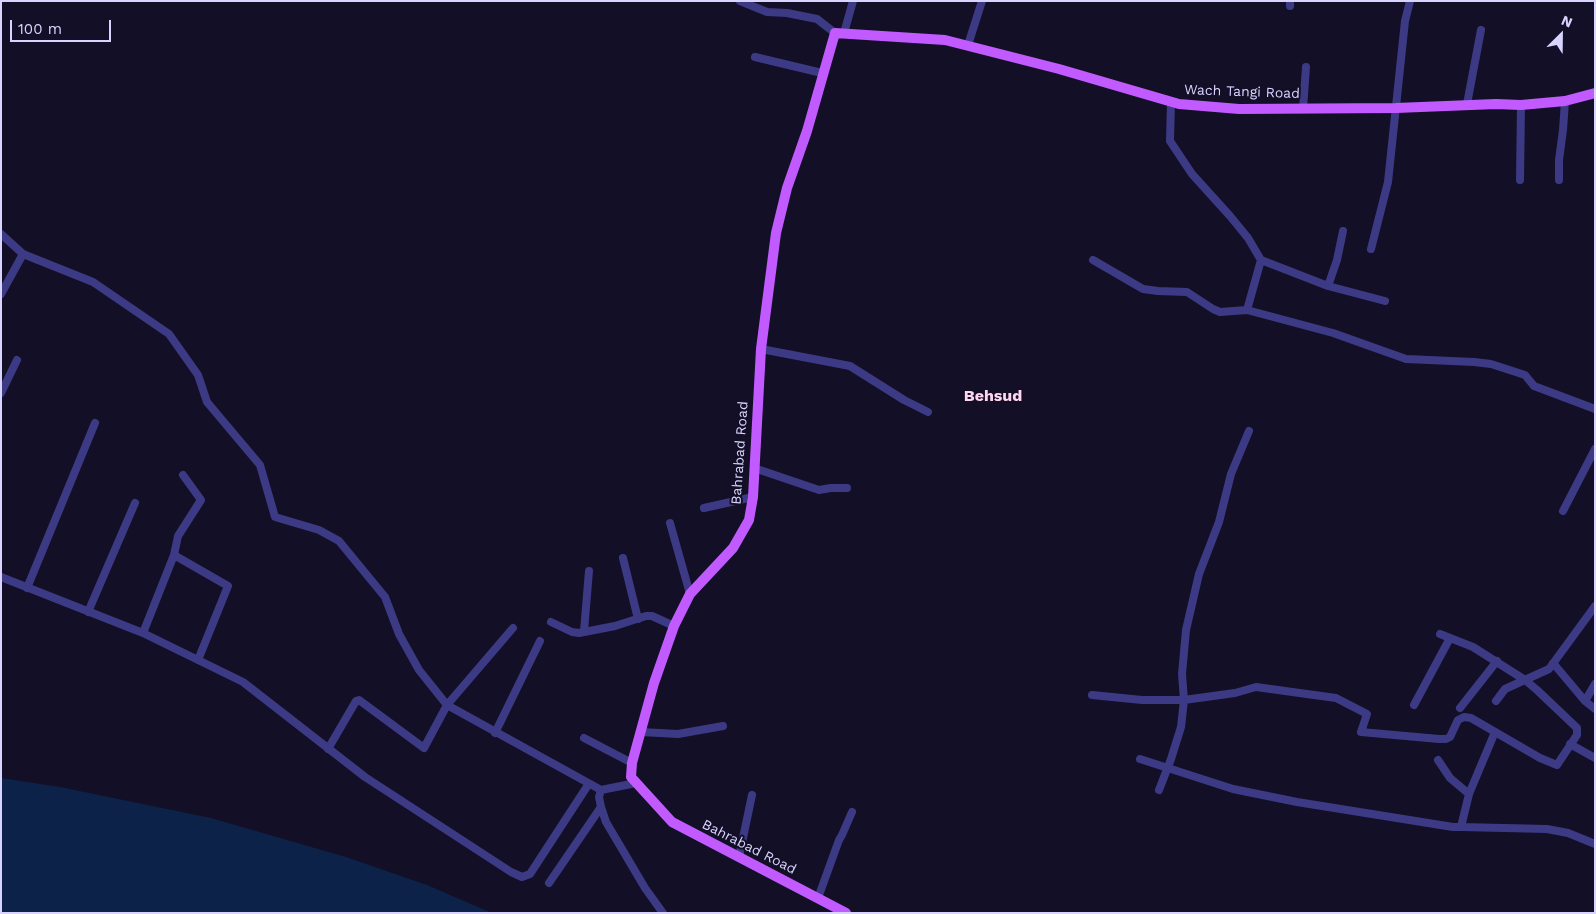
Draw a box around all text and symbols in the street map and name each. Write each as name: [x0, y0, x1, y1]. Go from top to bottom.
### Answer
scale bar: [12, 10, 114, 42]
north arrow: [1536, 10, 1586, 60]
text: N: [1559, 12, 1575, 31]
text: 100 m: [18, 20, 62, 38]
street label: Wach Tangi Road: [1184, 82, 1300, 102]
district label: Behsud: [964, 386, 1022, 406]
street label: Bahrabad Road: [728, 401, 752, 505]
street label: Bahrabad Road: [699, 816, 799, 878]

